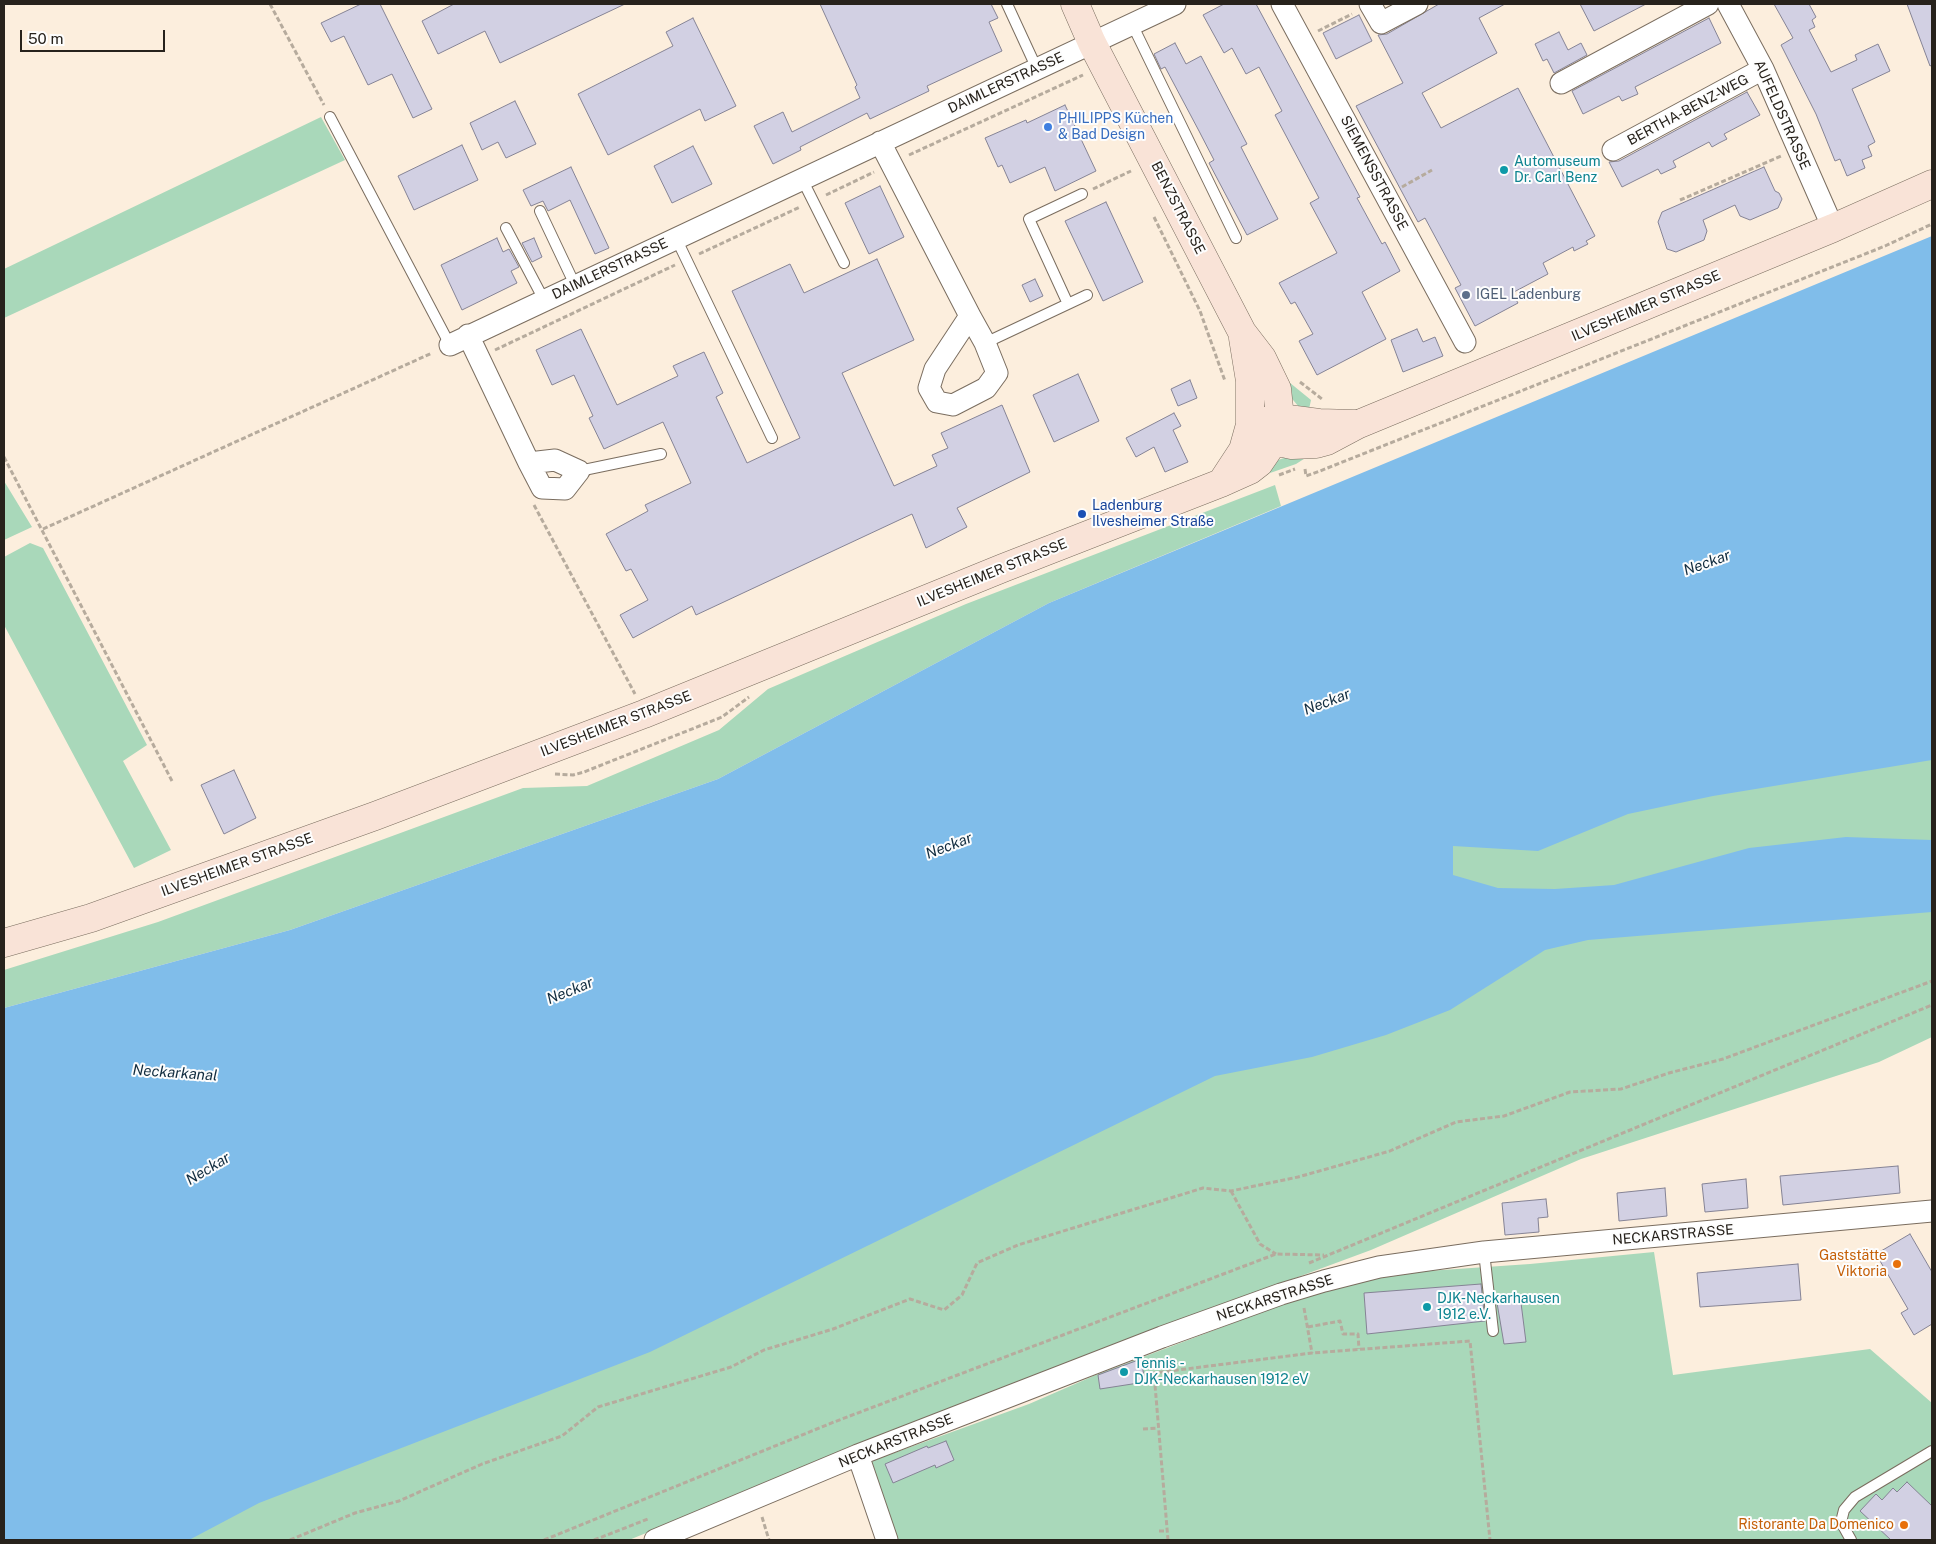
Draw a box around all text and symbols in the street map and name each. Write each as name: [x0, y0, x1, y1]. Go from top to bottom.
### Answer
scale bar: [22, 20, 168, 52]
text: 50 m: [28, 30, 63, 47]
street label: DAIMLERSTRASSE: [945, 49, 1067, 117]
street label: AUFELDSTRASSE: [1750, 58, 1814, 172]
street label: BERTHA-BENZ-WEG: [1625, 71, 1751, 149]
place label: PHILIPPS Küchen & Bad Design: [1058, 111, 1173, 144]
street label: SIEMENSSTRASSE: [1337, 113, 1411, 233]
marker: PHILIPPS Küchen & Bad Design: [1042, 121, 1054, 133]
place label: Automuseum Dr. Carl Benz: [1514, 154, 1601, 186]
street label: BENZSTRASSE: [1147, 159, 1209, 257]
marker: Automuseum Dr. Carl Benz: [1498, 164, 1510, 176]
street label: DAIMLERSTRASSE: [549, 235, 671, 303]
street label: ILVESHEIMER STRASSE: [1569, 267, 1723, 345]
place label: IGEL Ladenburg: [1476, 287, 1581, 303]
marker: IGEL Ladenburg: [1460, 289, 1472, 301]
place label: Ladenburg Ilvesheimer Straße: [1092, 498, 1214, 530]
marker: Ladenburg Ilvesheimer Straße: [1076, 508, 1088, 520]
street label: ILVESHEIMER STRASSE: [915, 535, 1069, 611]
water label: Neckar: [1681, 546, 1733, 580]
water label: Neckar: [1301, 685, 1353, 719]
street label: ILVESHEIMER STRASSE: [538, 687, 694, 761]
water label: Neckar: [923, 829, 975, 863]
street label: ILVESHEIMER STRASSE: [159, 830, 315, 900]
water label: Neckar: [544, 974, 596, 1008]
water label: Neckarkanal: [132, 1061, 218, 1085]
water label: Neckar: [183, 1149, 233, 1189]
street label: NECKARSTRASSE: [1612, 1221, 1734, 1249]
place label: Gaststätte Viktoria: [1819, 1248, 1887, 1280]
marker: Gaststätte Viktoria: [1891, 1258, 1903, 1270]
street label: NECKARSTRASSE: [1214, 1271, 1336, 1325]
place label: DJK-Neckarhausen 1912 e.V.: [1437, 1291, 1560, 1324]
marker: DJK-Neckarhausen 1912 e.V.: [1421, 1301, 1433, 1313]
place label: Tennis - DJK-Neckarhausen 1912 eV: [1134, 1356, 1309, 1388]
marker: Tennis - DJK-Neckarhausen 1912 eV: [1118, 1366, 1130, 1378]
street label: NECKARSTRASSE: [836, 1410, 956, 1472]
place label: Ristorante Da Domenico: [1738, 1517, 1894, 1533]
marker: Ristorante Da Domenico: [1898, 1519, 1910, 1531]

